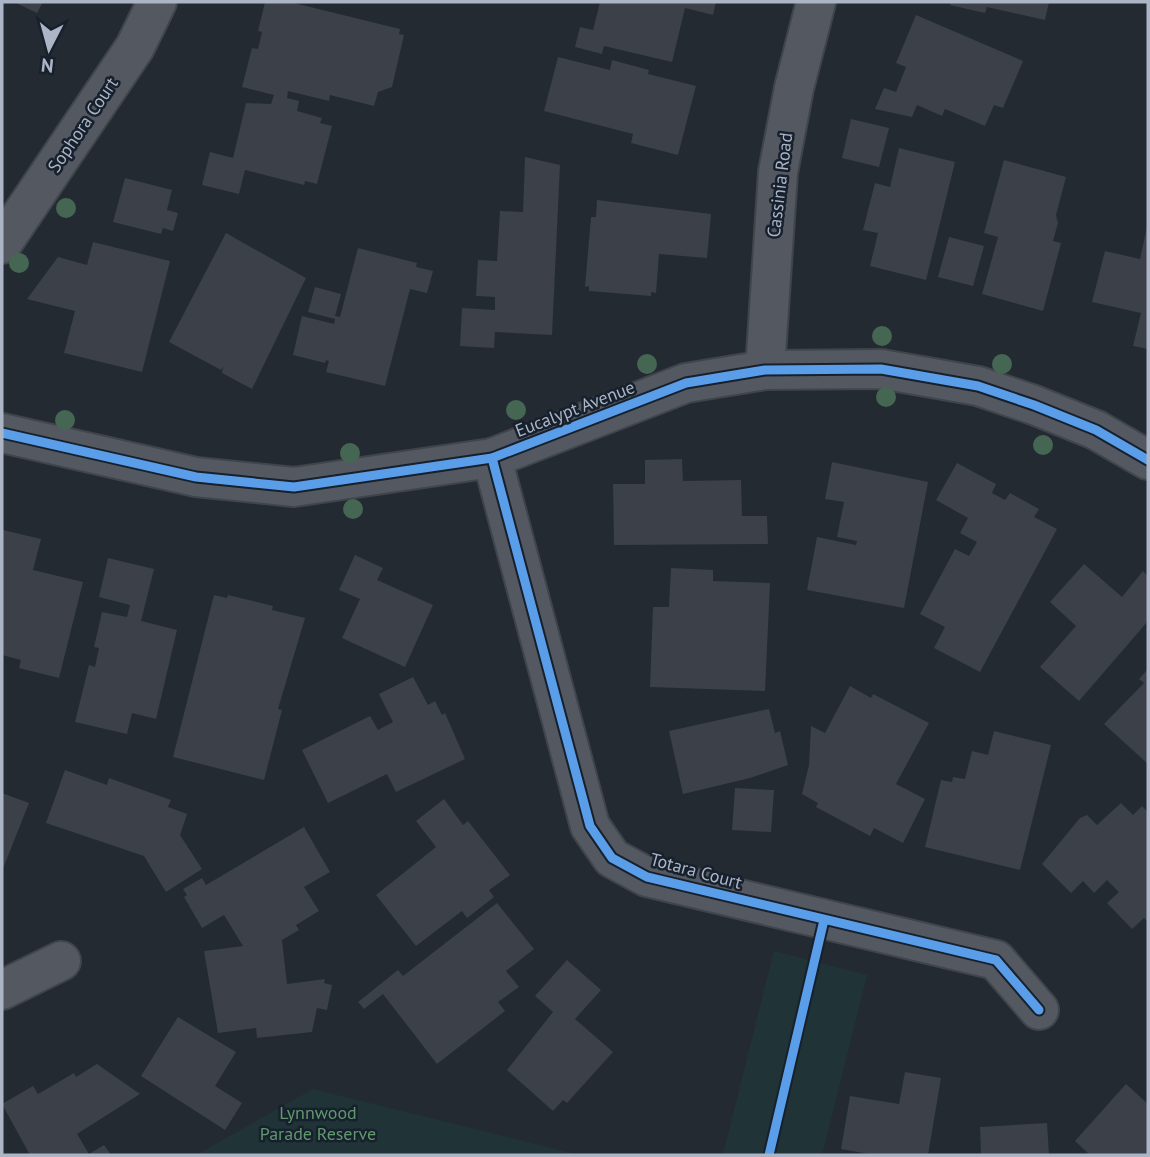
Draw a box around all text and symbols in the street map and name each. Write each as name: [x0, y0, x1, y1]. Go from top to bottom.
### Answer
north arrow: [14, 14, 84, 84]
text: N: [40, 53, 55, 78]
street label: Sophora Court: [42, 73, 123, 177]
street label: Cassinia Road: [762, 131, 797, 239]
street label: Eucalypt Avenue: [512, 375, 638, 442]
street label: Totara Court: [648, 847, 744, 894]
park label: Lynnwood Parade Reserve: [260, 1101, 376, 1145]

